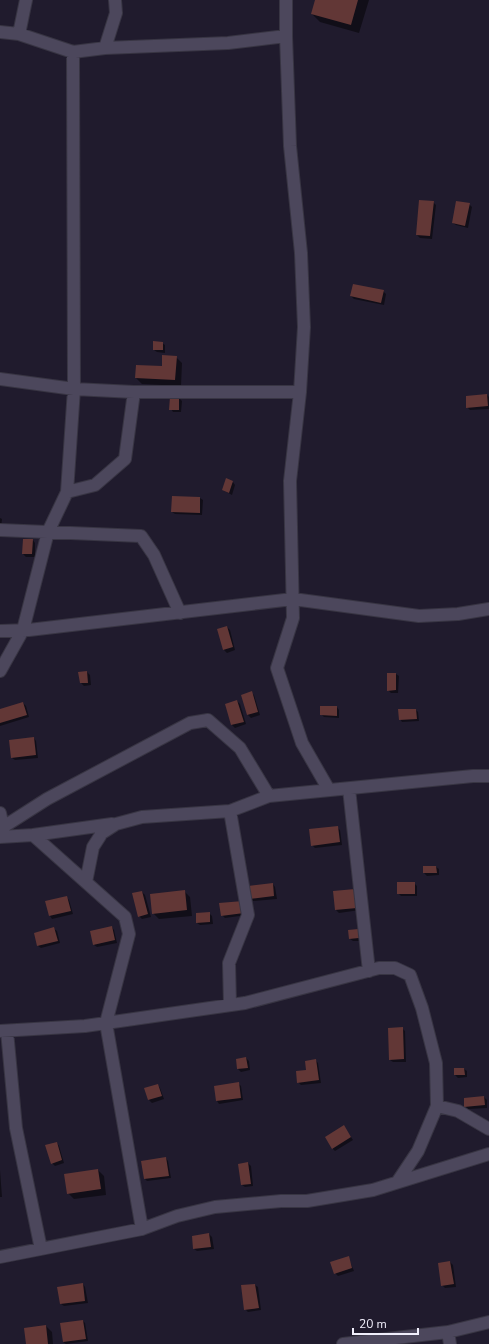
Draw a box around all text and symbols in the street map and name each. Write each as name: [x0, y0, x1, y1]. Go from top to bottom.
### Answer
scale bar: [353, 1310, 418, 1336]
text: 20 m: [359, 1316, 387, 1332]

